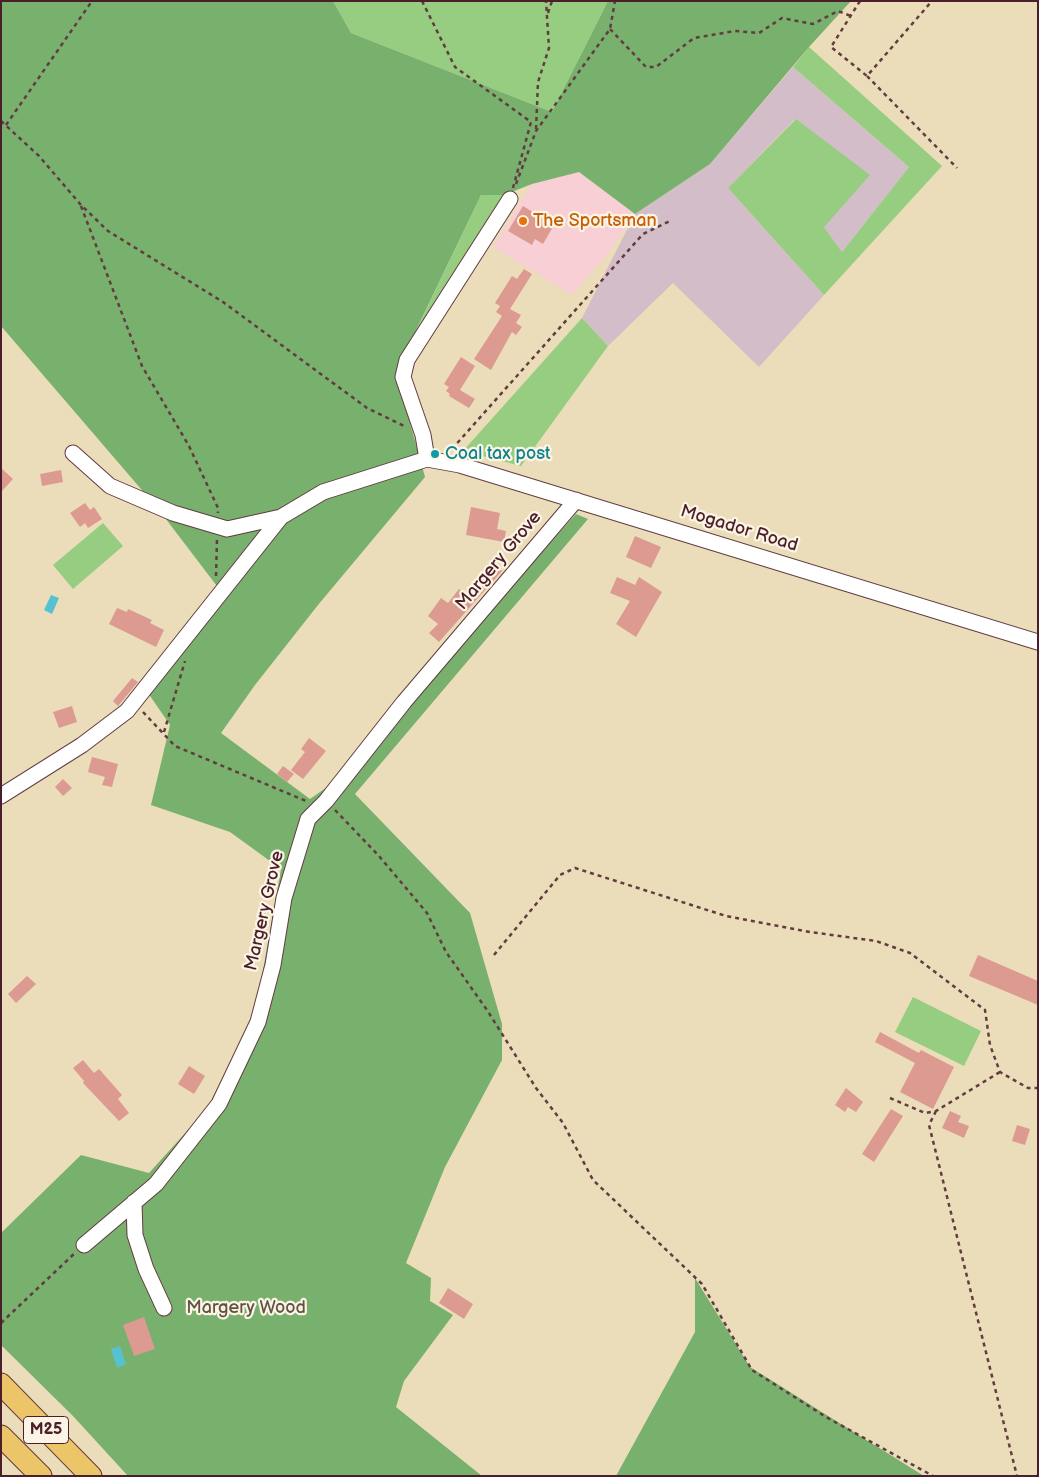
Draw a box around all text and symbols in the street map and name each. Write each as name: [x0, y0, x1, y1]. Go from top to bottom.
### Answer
place label: The Sportsman: [533, 210, 657, 232]
marker: The Sportsman: [517, 215, 529, 227]
place label: Coal tax post: [445, 443, 551, 465]
marker: Coal tax post: [429, 448, 441, 460]
street label: Mogador Road: [678, 501, 800, 557]
street label: Margery Grove: [451, 507, 547, 615]
street label: Margery Grove: [241, 849, 289, 973]
park label: Margery Wood: [186, 1297, 306, 1319]
road number: M25: [23, 1416, 68, 1444]

